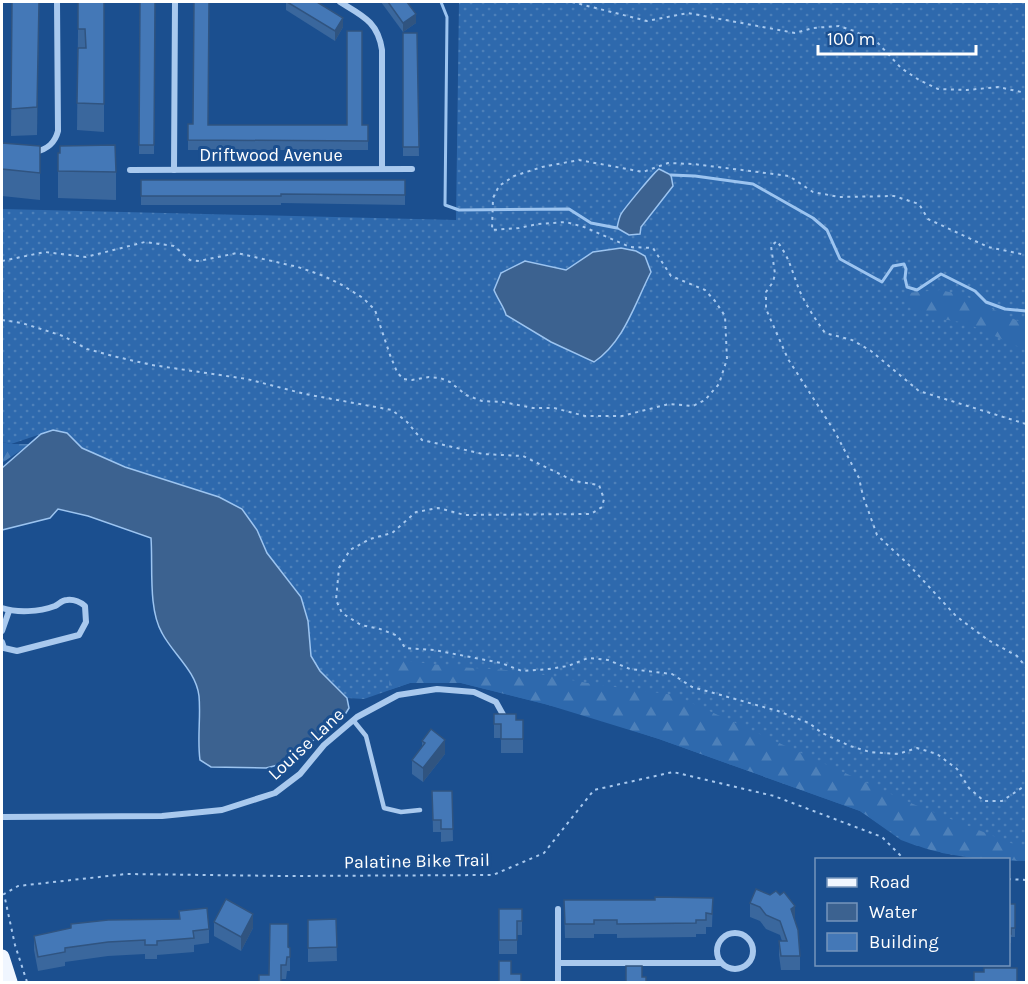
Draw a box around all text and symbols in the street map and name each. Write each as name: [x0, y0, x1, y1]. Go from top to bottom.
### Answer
scale bar: [818, 18, 976, 56]
text: 100 m: [827, 28, 875, 50]
street label: Driftwood Avenue: [199, 144, 343, 166]
street label: Louise Lane: [263, 703, 349, 785]
street label: Palatine Bike Trail: [344, 849, 490, 873]
legend: [815, 858, 1010, 966]
text: Road: [869, 871, 910, 893]
text: Water: [869, 901, 917, 923]
text: Building: [869, 931, 939, 953]

